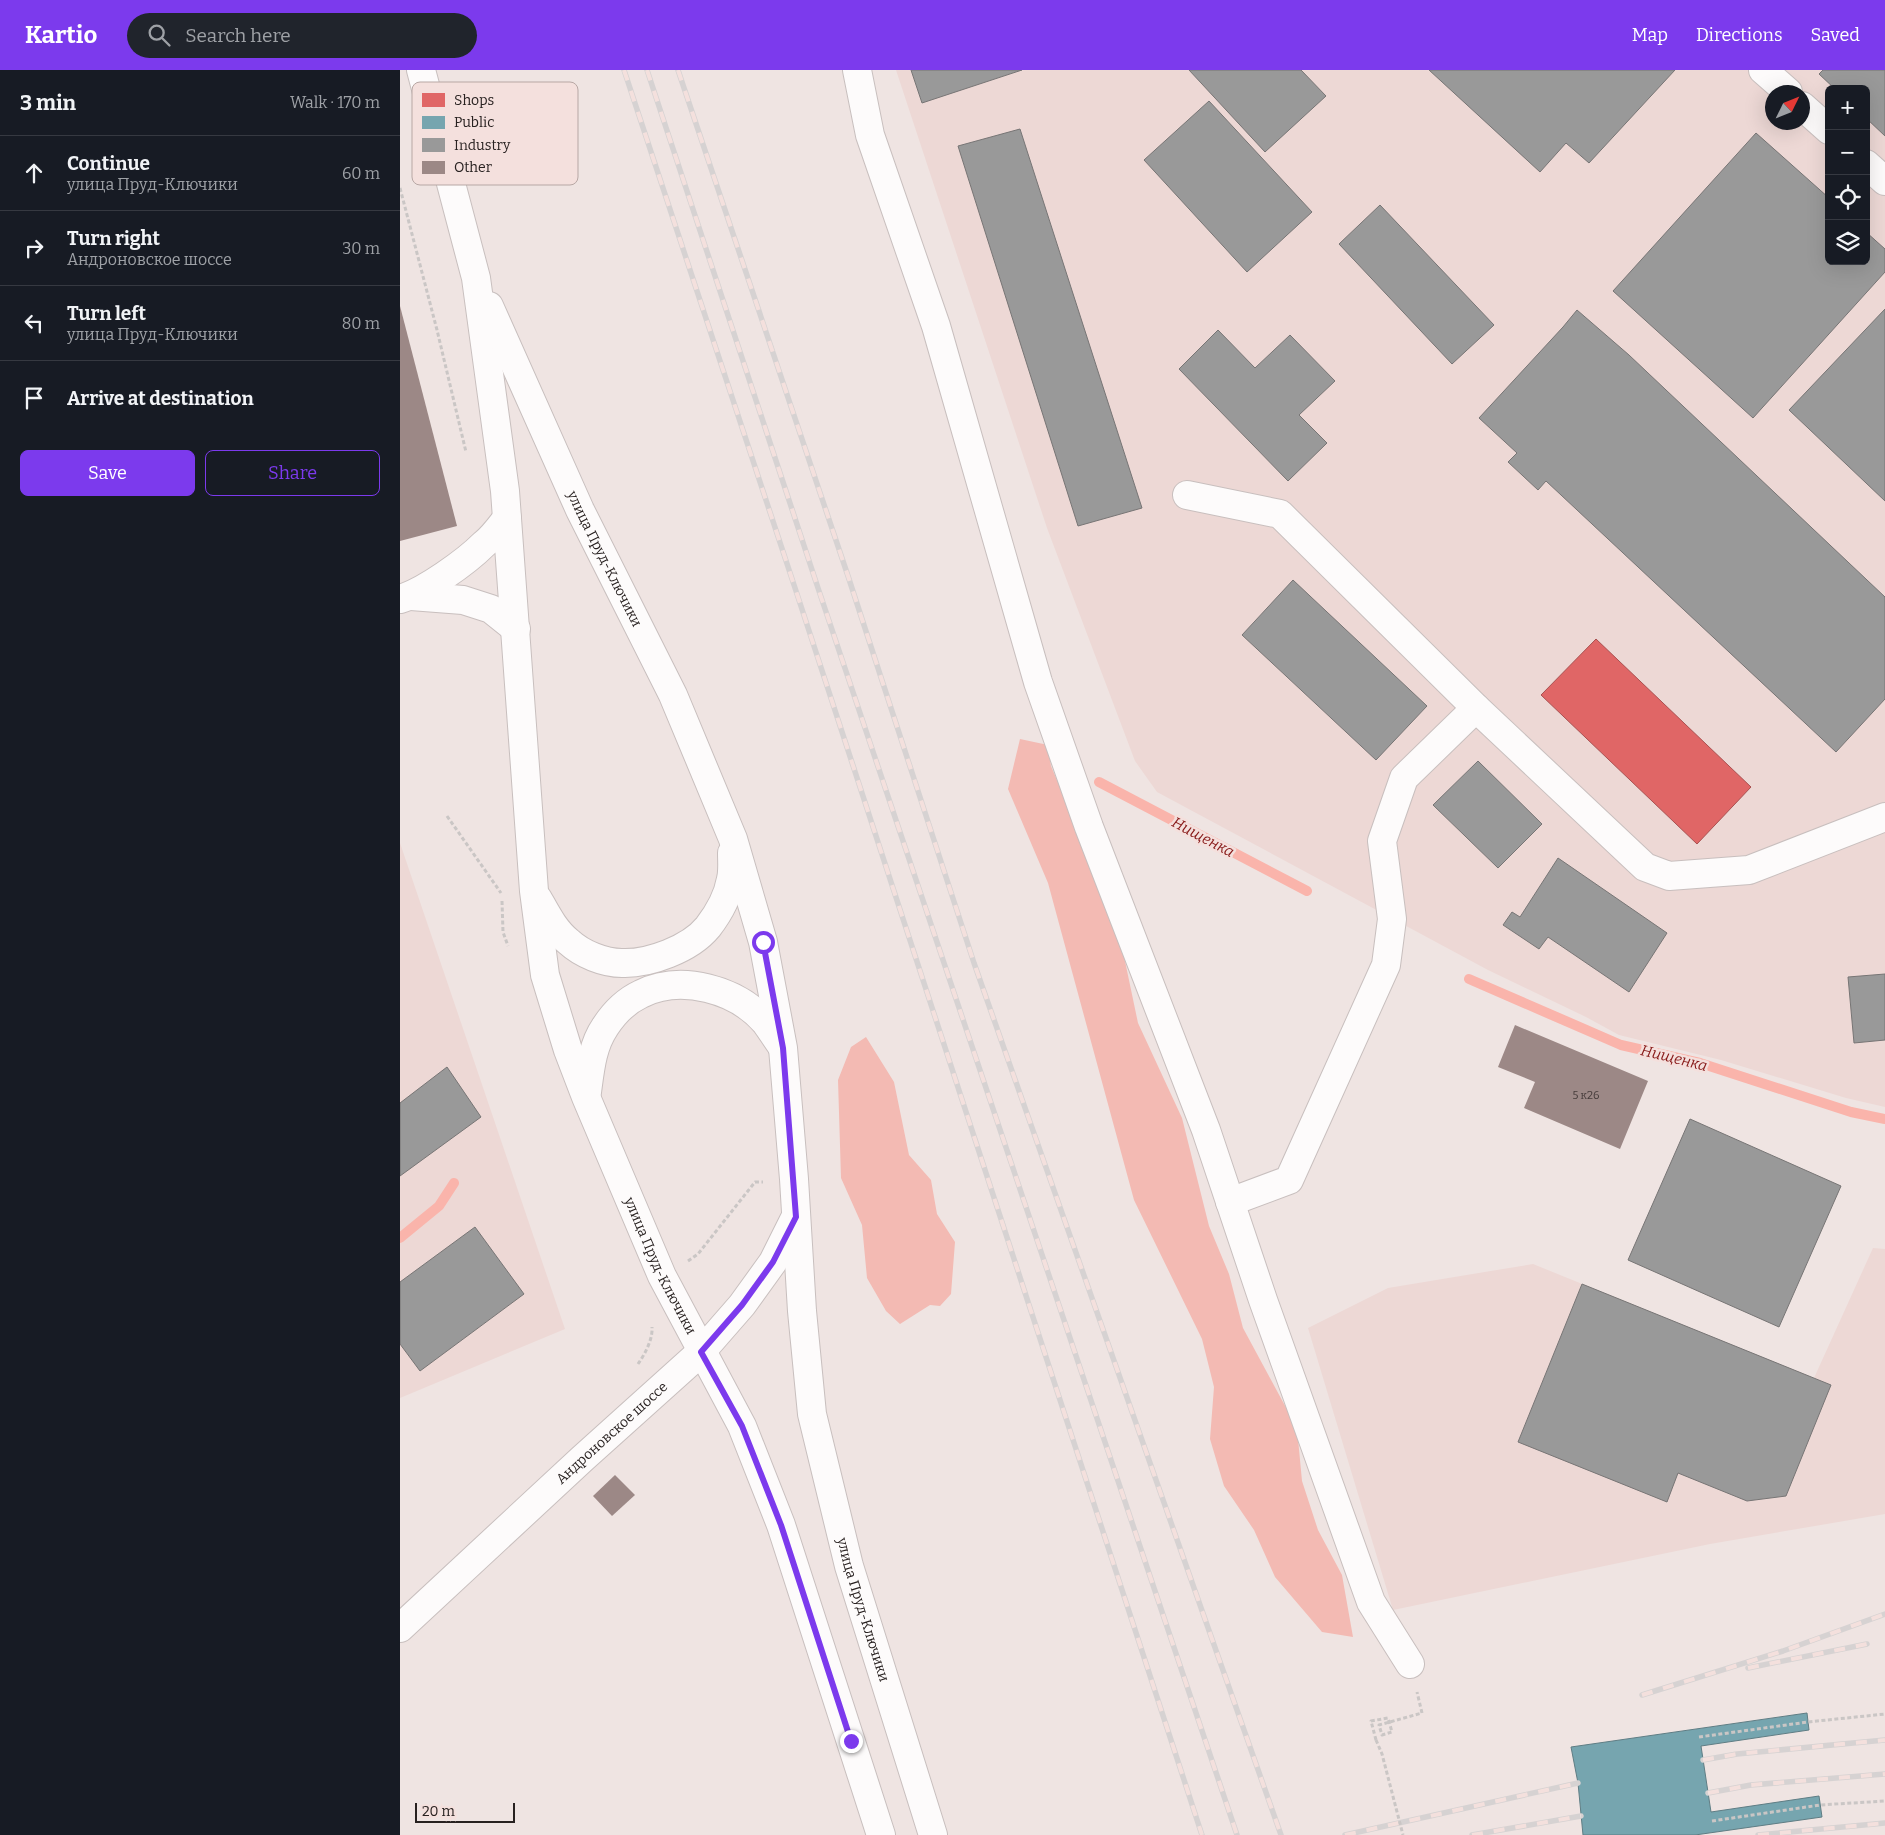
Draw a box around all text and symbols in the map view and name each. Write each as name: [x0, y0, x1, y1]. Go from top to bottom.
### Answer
search box: [127, 13, 477, 58]
text: Kartio: [25, 21, 97, 49]
icon: search: [145, 21, 173, 49]
text: Search here: [185, 24, 291, 47]
text: Map: [1632, 24, 1668, 46]
text: Directions: [1696, 24, 1783, 46]
text: Saved: [1811, 24, 1860, 46]
legend: [412, 82, 578, 185]
north arrow: [1765, 85, 1810, 130]
map controls: [1825, 85, 1870, 265]
button: +: [1825, 85, 1870, 130]
text: 3 min: [20, 90, 76, 116]
text: Shops: [454, 92, 494, 109]
text: Walk · 170 m: [290, 93, 380, 112]
text: Public: [454, 114, 494, 131]
button: −: [1825, 130, 1870, 175]
text: Industry: [454, 137, 511, 154]
text: Continue: [67, 152, 150, 175]
icon: ahead: [20, 159, 48, 187]
text: Other: [454, 159, 492, 176]
text: 60 m: [342, 164, 380, 183]
text: улица Пруд-Ключики: [67, 175, 238, 194]
button: locate: [1825, 175, 1870, 220]
button: layers: [1825, 220, 1870, 265]
text: Turn right: [67, 227, 160, 250]
icon: right: [20, 234, 48, 262]
text: 30 m: [342, 239, 380, 258]
text: Андроновское шоссе: [67, 250, 232, 269]
text: Turn left: [67, 302, 146, 325]
icon: left: [20, 309, 48, 337]
text: 80 m: [342, 314, 380, 333]
text: улица Пруд-Ключики: [67, 325, 238, 344]
icon: arrive: [20, 384, 48, 412]
text: Arrive at destination: [67, 387, 254, 410]
button: Save: [20, 450, 195, 496]
button: Share: [205, 450, 380, 496]
street label: улица Пруд-Ключики: [564, 487, 646, 629]
water label: Нищенка: [1169, 813, 1237, 861]
route start: [752, 931, 775, 954]
water label: Нищенка: [1639, 1041, 1709, 1075]
house number: 5 к26: [1573, 1089, 1599, 1102]
street label: улица Пруд-Ключики: [621, 1194, 700, 1337]
street label: Андроновское шоссе: [552, 1378, 671, 1487]
street label: улица Пруд-Ключики: [834, 1535, 893, 1684]
route end: [840, 1730, 863, 1753]
scale bar: [415, 1800, 515, 1823]
text: 20 m: [422, 1803, 455, 1820]

